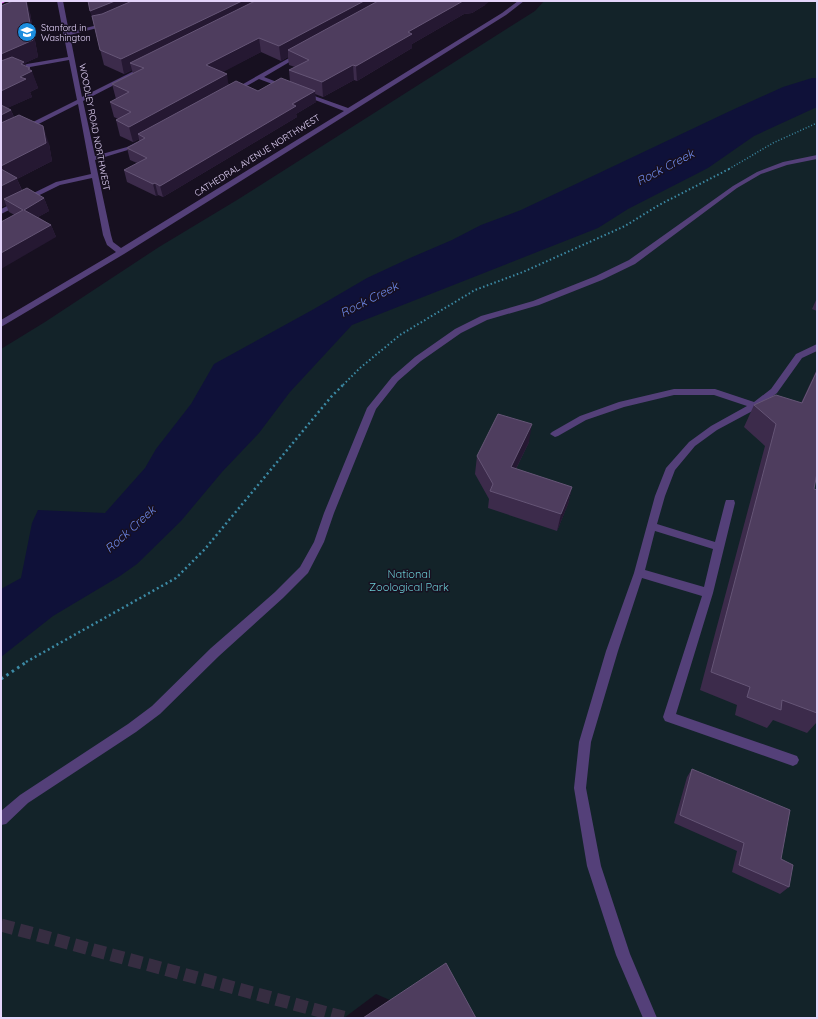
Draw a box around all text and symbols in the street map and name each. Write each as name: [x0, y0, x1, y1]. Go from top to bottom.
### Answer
school or university icon: Stanford in Washington: [16, 21, 38, 43]
place label: Stanford in Washington: [41, 22, 91, 43]
street label: WOODLEY ROAD NORTHWEST: [77, 62, 113, 192]
street label: CATHEDRAL AVENUE NORTHWEST: [192, 111, 322, 198]
water label: Rock Creek: [634, 145, 698, 188]
water label: Rock Creek: [337, 277, 402, 320]
water label: Rock Creek: [101, 501, 160, 556]
park label: National Zoological Park: [369, 567, 449, 594]

